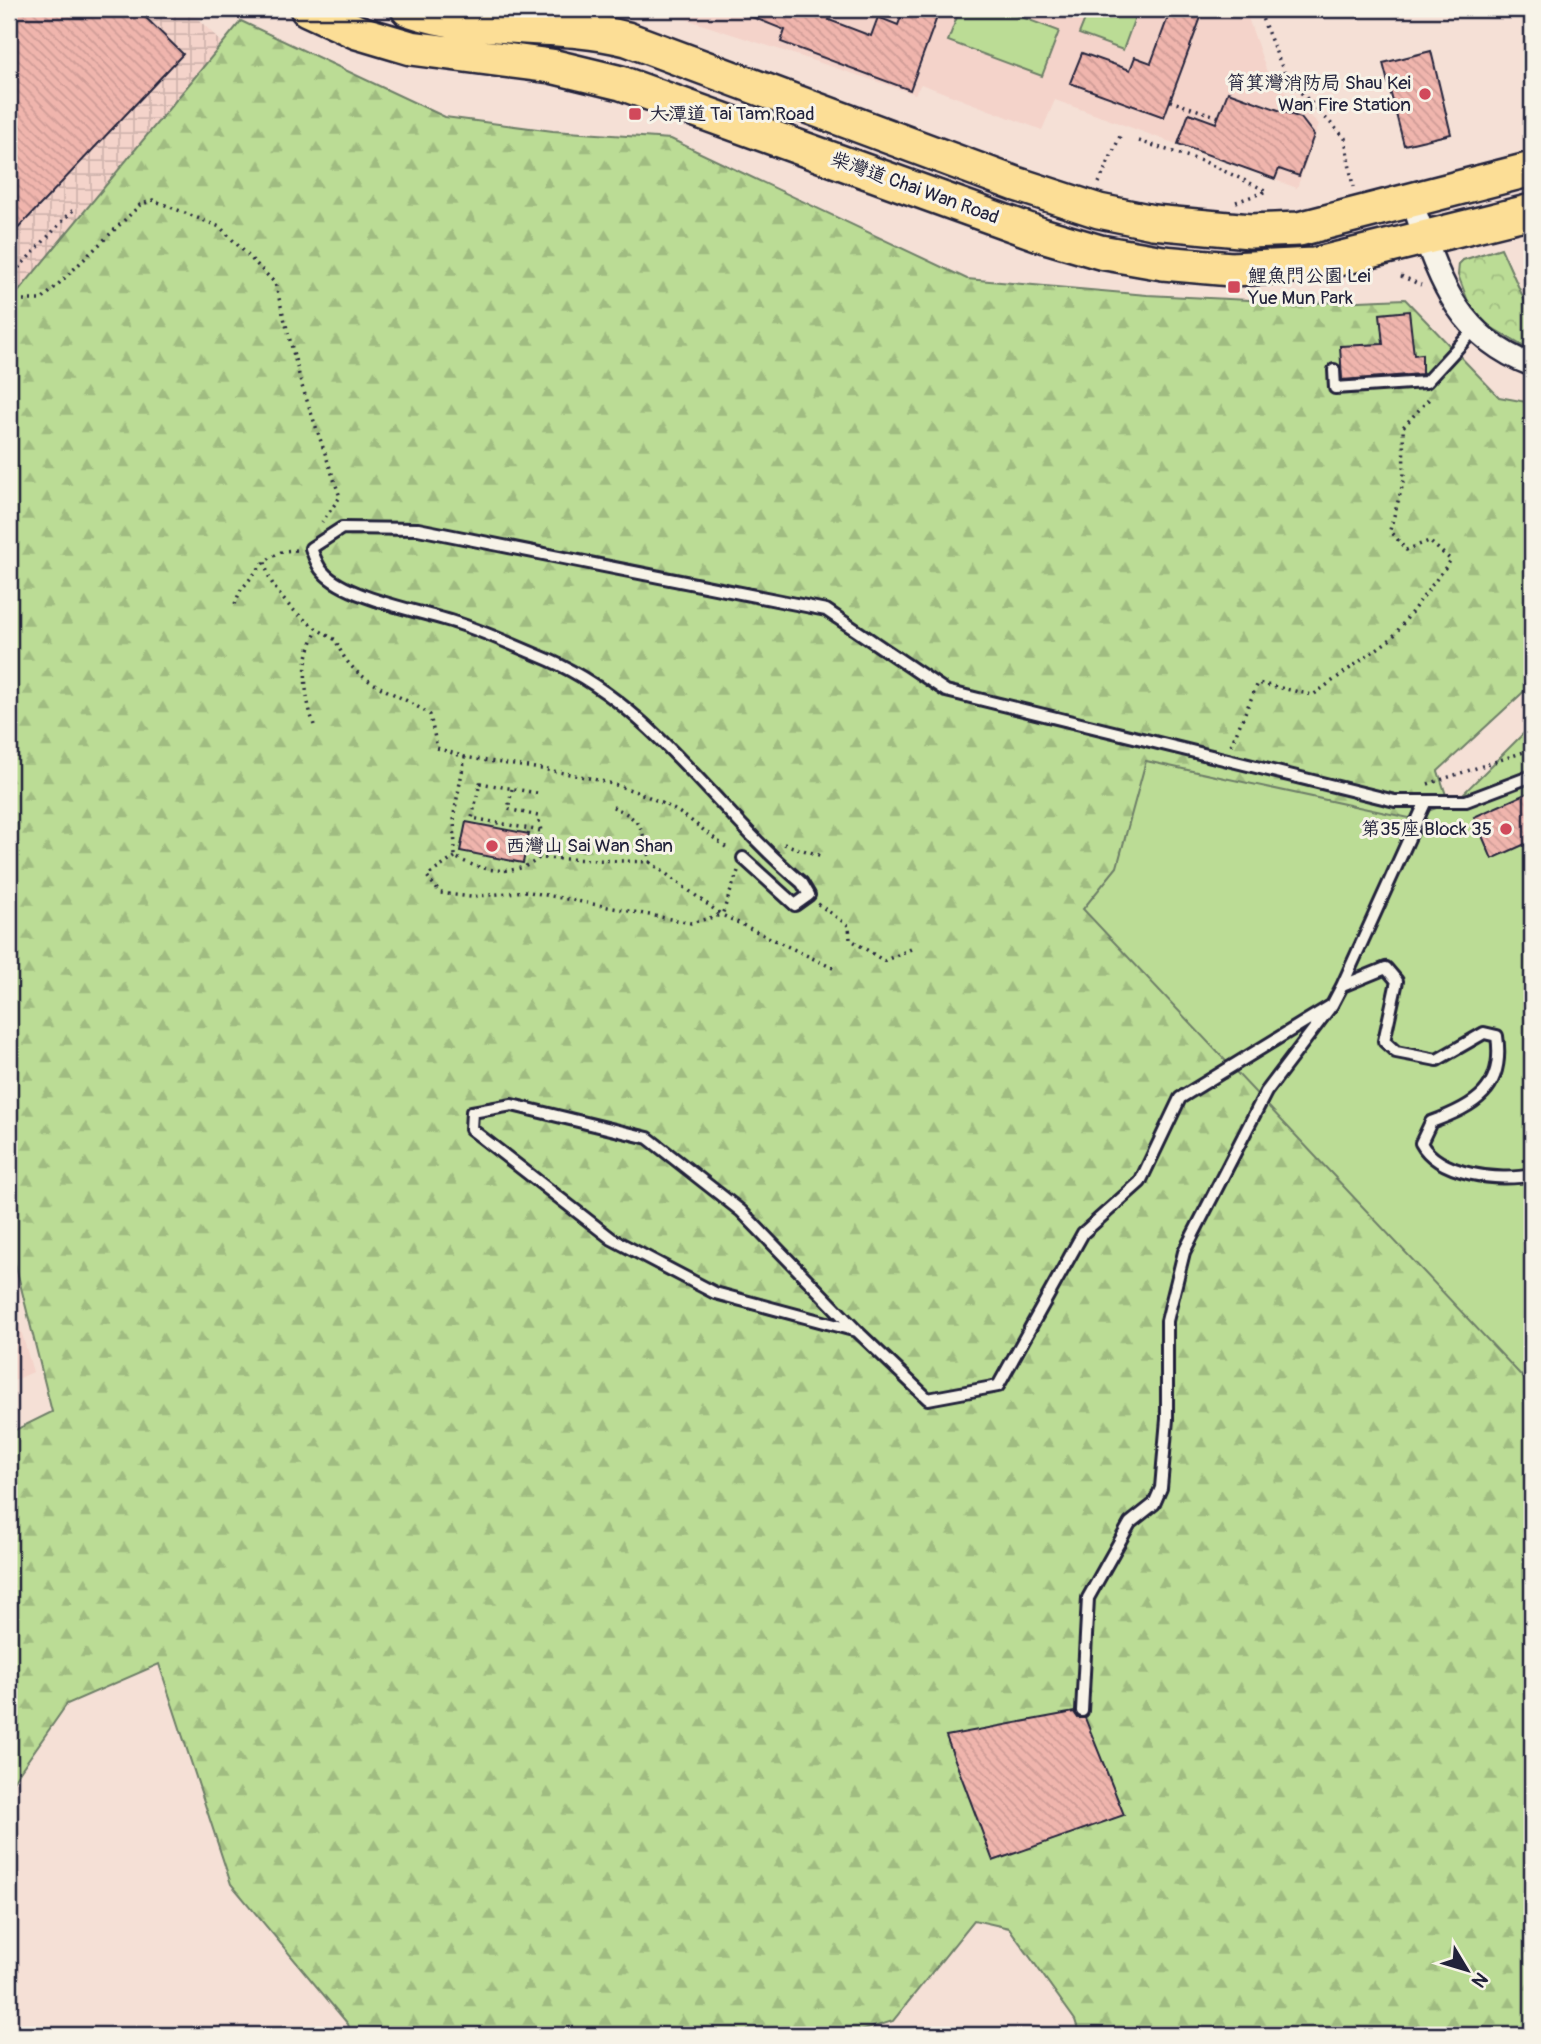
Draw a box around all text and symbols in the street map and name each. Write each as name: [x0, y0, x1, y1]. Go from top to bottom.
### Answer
place label: 筲箕灣消防局 Shau Kei Wan Fire Station: [1227, 71, 1411, 117]
marker: 筲箕灣消防局 Shau Kei Wan Fire Station: [1417, 86, 1433, 102]
place label: 大潭道 Tai Tam Road: [649, 102, 814, 126]
marker: 大潭道 Tai Tam Road: [627, 106, 643, 122]
street label: 柴灣道 Chai Wan Road: [828, 146, 1002, 230]
place label: 鯉魚門公園 Lei Yue Mun Park: [1247, 264, 1371, 310]
marker: 鯉魚門公園 Lei Yue Mun Park: [1226, 279, 1242, 295]
place label: 第35座 Block 35: [1361, 817, 1492, 841]
marker: 第35座 Block 35: [1498, 821, 1514, 837]
place label: 西灣山 Sai Wan Shan: [506, 834, 673, 858]
marker: 西灣山 Sai Wan Shan: [484, 838, 500, 854]
north arrow: [1432, 1936, 1502, 2006]
text: N: [1466, 1967, 1493, 1992]

